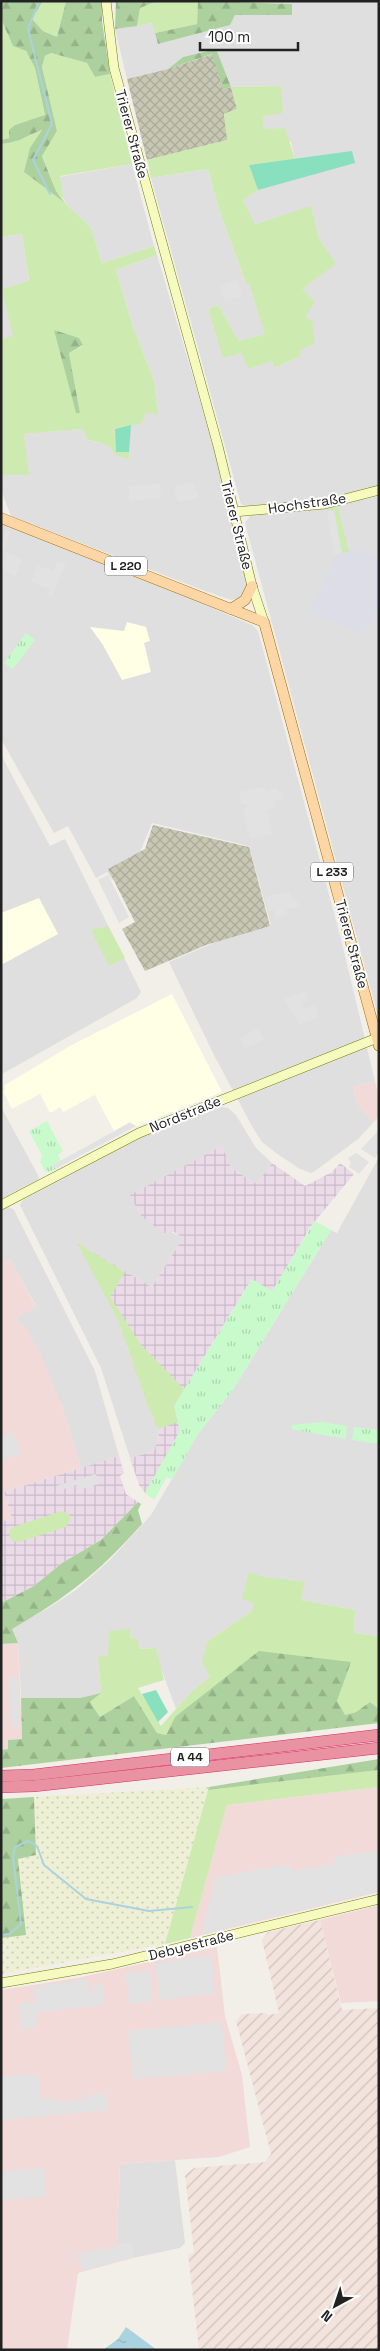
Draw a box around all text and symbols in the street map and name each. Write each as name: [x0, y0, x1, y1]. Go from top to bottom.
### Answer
scale bar: [200, 20, 298, 52]
text: 100 m: [208, 27, 250, 46]
street label: Trierer Straße: [111, 87, 153, 181]
street label: Trierer Straße: [217, 478, 257, 572]
street label: Hochstraße: [267, 489, 347, 517]
road number: L 220: [105, 556, 147, 576]
road number: L 233: [311, 862, 353, 882]
street label: Trierer Straße: [331, 897, 373, 991]
street label: Nordstraße: [146, 1091, 224, 1137]
road number: A 44: [171, 1748, 209, 1766]
street label: Debyestraße: [146, 1926, 236, 1964]
north arrow: [310, 2281, 360, 2331]
text: N: [317, 2306, 336, 2326]

